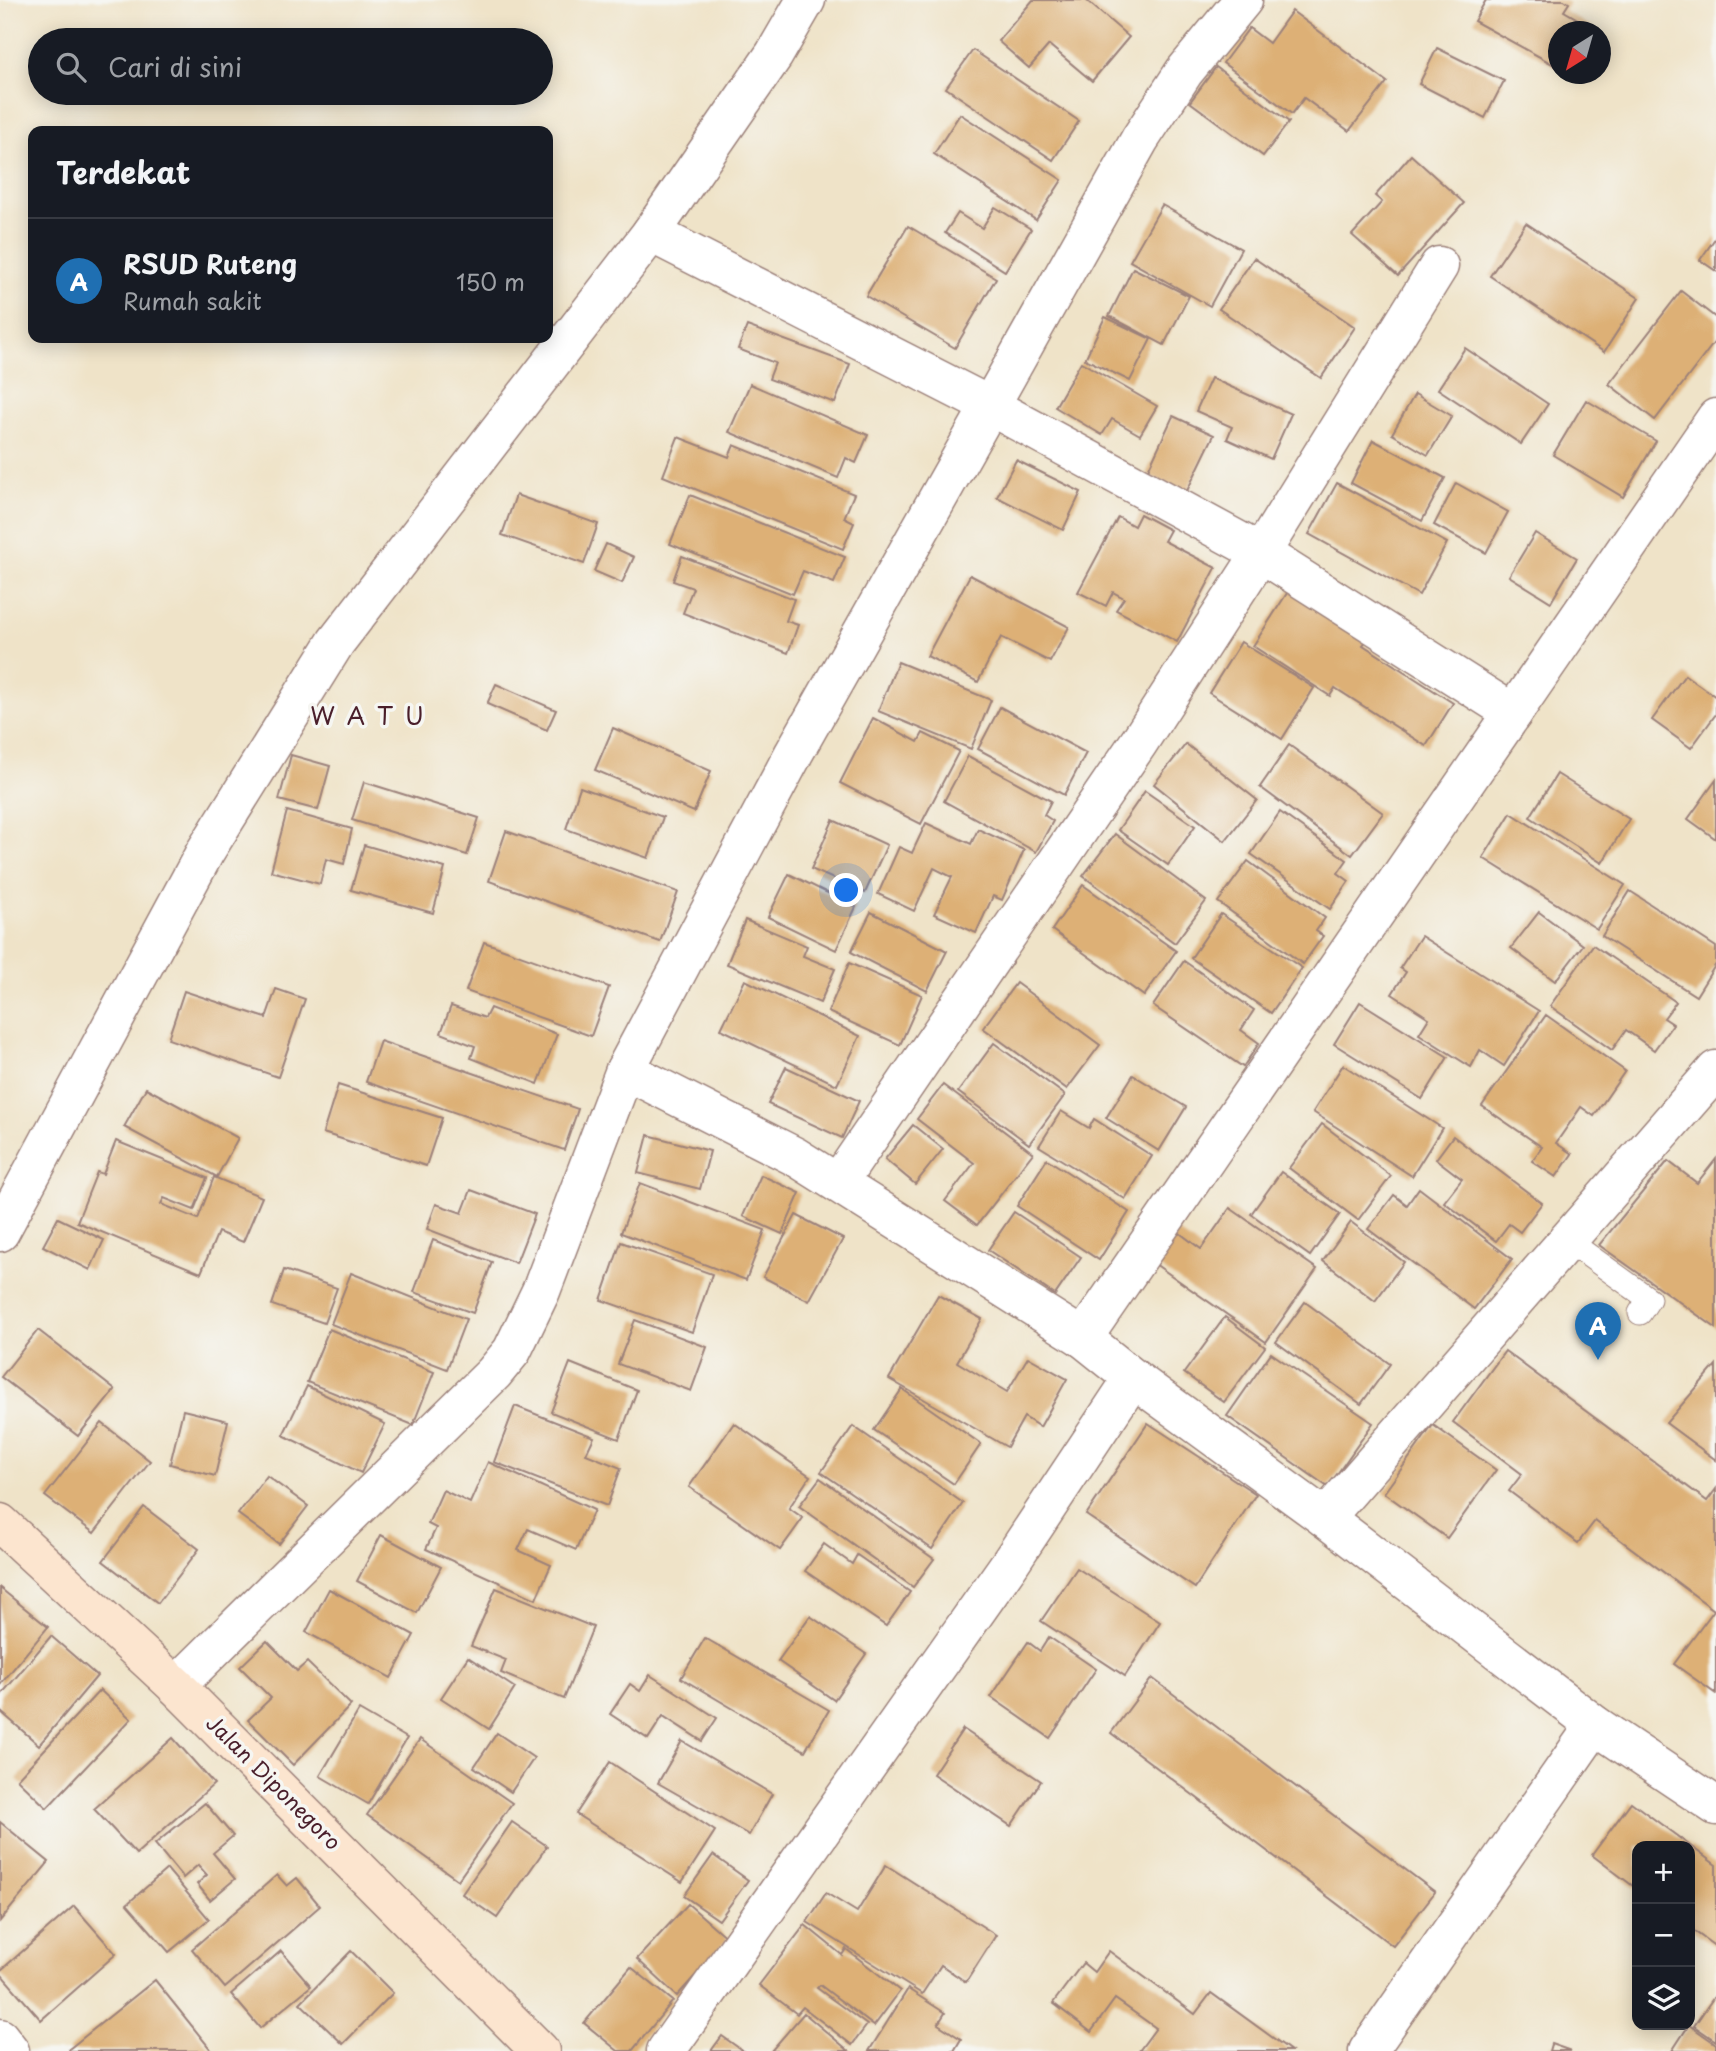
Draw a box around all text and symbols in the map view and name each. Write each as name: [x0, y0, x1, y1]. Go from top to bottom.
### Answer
north arrow: [1548, 21, 1611, 84]
search box: [28, 28, 553, 105]
text: Cari di sini: [108, 47, 242, 86]
icon: search: [52, 48, 90, 86]
text: Terdekat: [56, 149, 191, 194]
text: RSUD Ruteng: [123, 244, 297, 283]
text: A: [70, 264, 88, 299]
text: 150 m: [456, 264, 525, 299]
text: Rumah sakit: [123, 283, 262, 318]
district label: W A T U: [310, 697, 426, 733]
your location: [829, 873, 863, 907]
pin: A: [1575, 1302, 1621, 1360]
street label: Jalan Diponegoro: [200, 1707, 349, 1856]
map controls: [1632, 1841, 1695, 2030]
button: +: [1632, 1841, 1695, 1904]
button: −: [1632, 1904, 1695, 1967]
button: layers: [1632, 1967, 1695, 2030]

